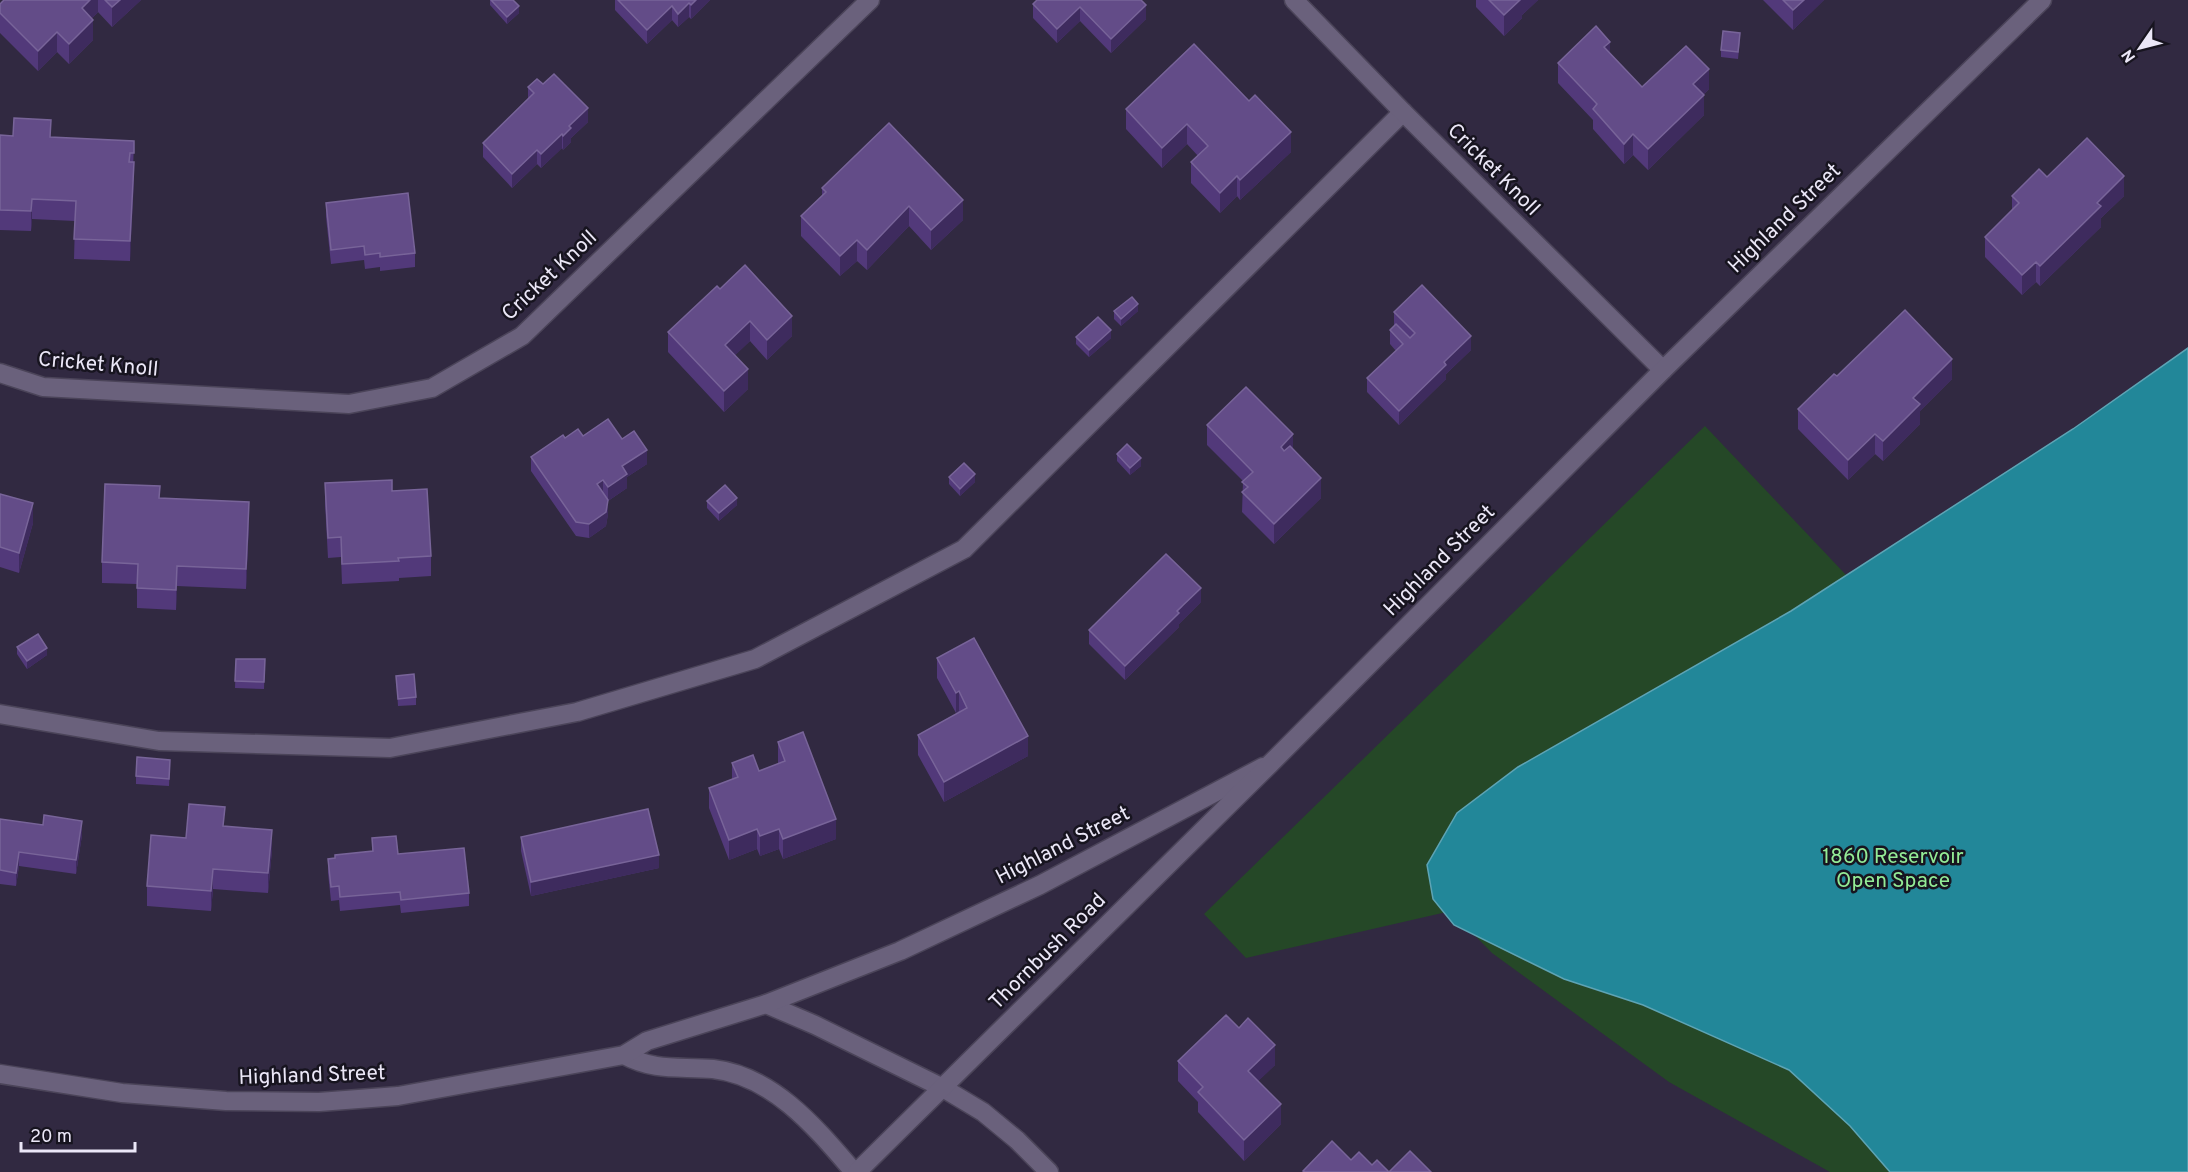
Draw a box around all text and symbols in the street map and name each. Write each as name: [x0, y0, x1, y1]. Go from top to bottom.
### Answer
north arrow: [2110, 18, 2170, 78]
text: N: [2118, 45, 2141, 66]
street label: Cricket Knoll: [1441, 118, 1545, 222]
street label: Highland Street: [1723, 158, 1847, 280]
street label: Cricket Knoll: [497, 225, 603, 327]
street label: Cricket Knoll: [37, 346, 159, 384]
street label: Highland Street: [1378, 499, 1502, 623]
street label: Highland Street: [991, 801, 1135, 891]
park label: 1860 Reservoir Open Space: [1822, 844, 1964, 895]
street label: Thornbush Road: [984, 888, 1112, 1016]
street label: Highland Street: [238, 1060, 386, 1092]
scale bar: [21, 1115, 135, 1153]
text: 20 m: [30, 1126, 72, 1149]

